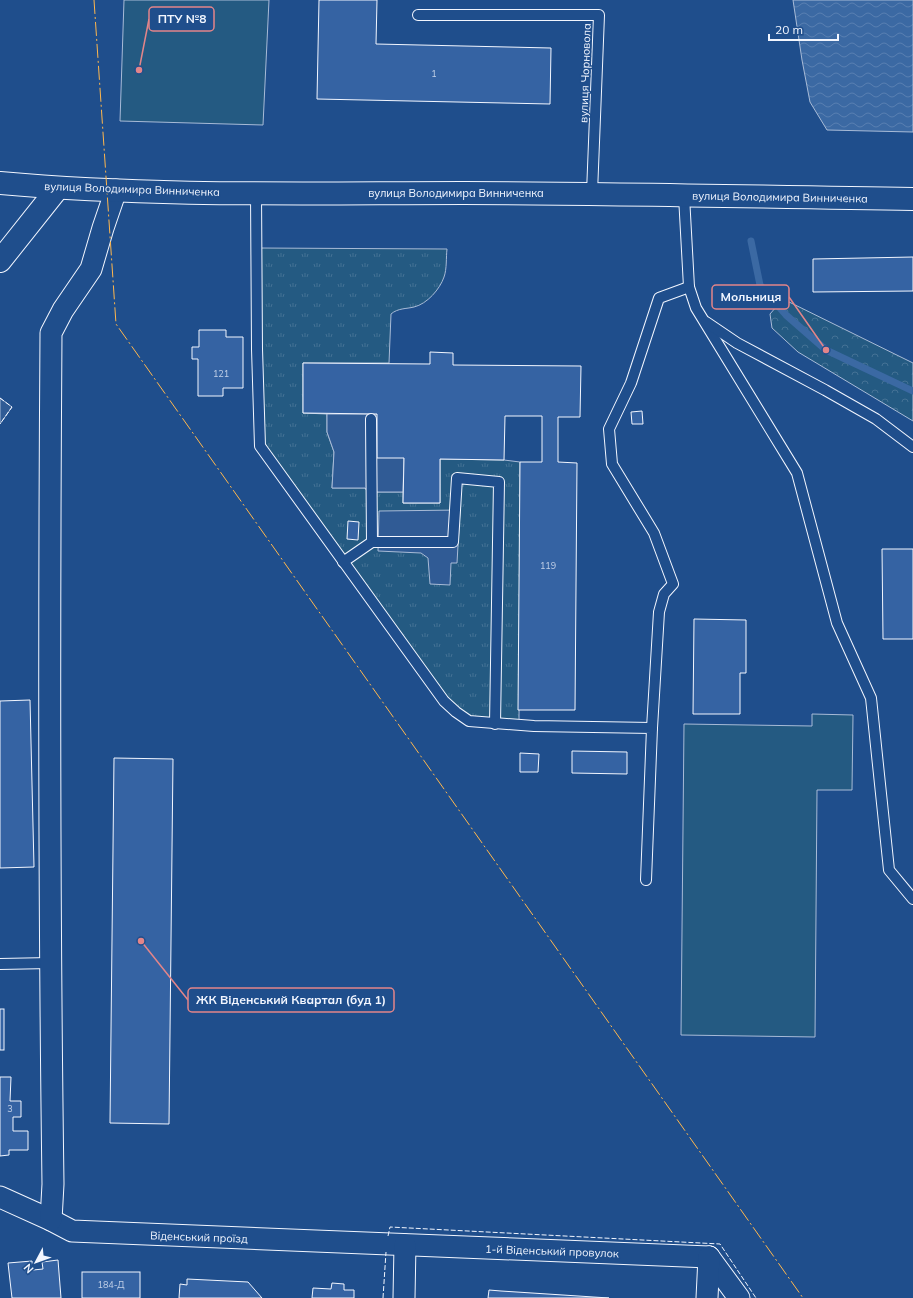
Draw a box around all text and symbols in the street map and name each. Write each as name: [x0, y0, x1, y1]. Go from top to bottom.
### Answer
callout: ПТУ №8: [149, 7, 214, 31]
text: ПТУ №8: [158, 11, 206, 26]
scale bar: [769, 16, 838, 42]
text: 20 m: [775, 22, 803, 37]
street label: вулиця Чорновола: [576, 23, 594, 123]
house number: 1: [431, 68, 437, 79]
street label: вулиця Володимира Винниченка: [44, 179, 220, 199]
street label: вулиця Володимира Винниченка: [368, 186, 544, 200]
street label: вулиця Володимира Винниченка: [692, 188, 868, 206]
callout: Мольниця: [712, 285, 789, 309]
text: Мольниця: [721, 289, 781, 304]
house number: 121: [213, 368, 229, 379]
house number: 119: [540, 560, 556, 571]
callout: ЖК Віденський Квартал (буд 1): [188, 988, 394, 1012]
text: ЖК Віденський Квартал (буд 1): [196, 992, 386, 1007]
house number: 3: [7, 1103, 13, 1114]
street label: Віденський проїзд: [150, 1228, 248, 1246]
north arrow: [16, 1242, 56, 1282]
street label: 1-й Віденський провулок: [485, 1242, 619, 1260]
text: N: [20, 1261, 36, 1276]
house number: 184-Д: [97, 1279, 125, 1290]

